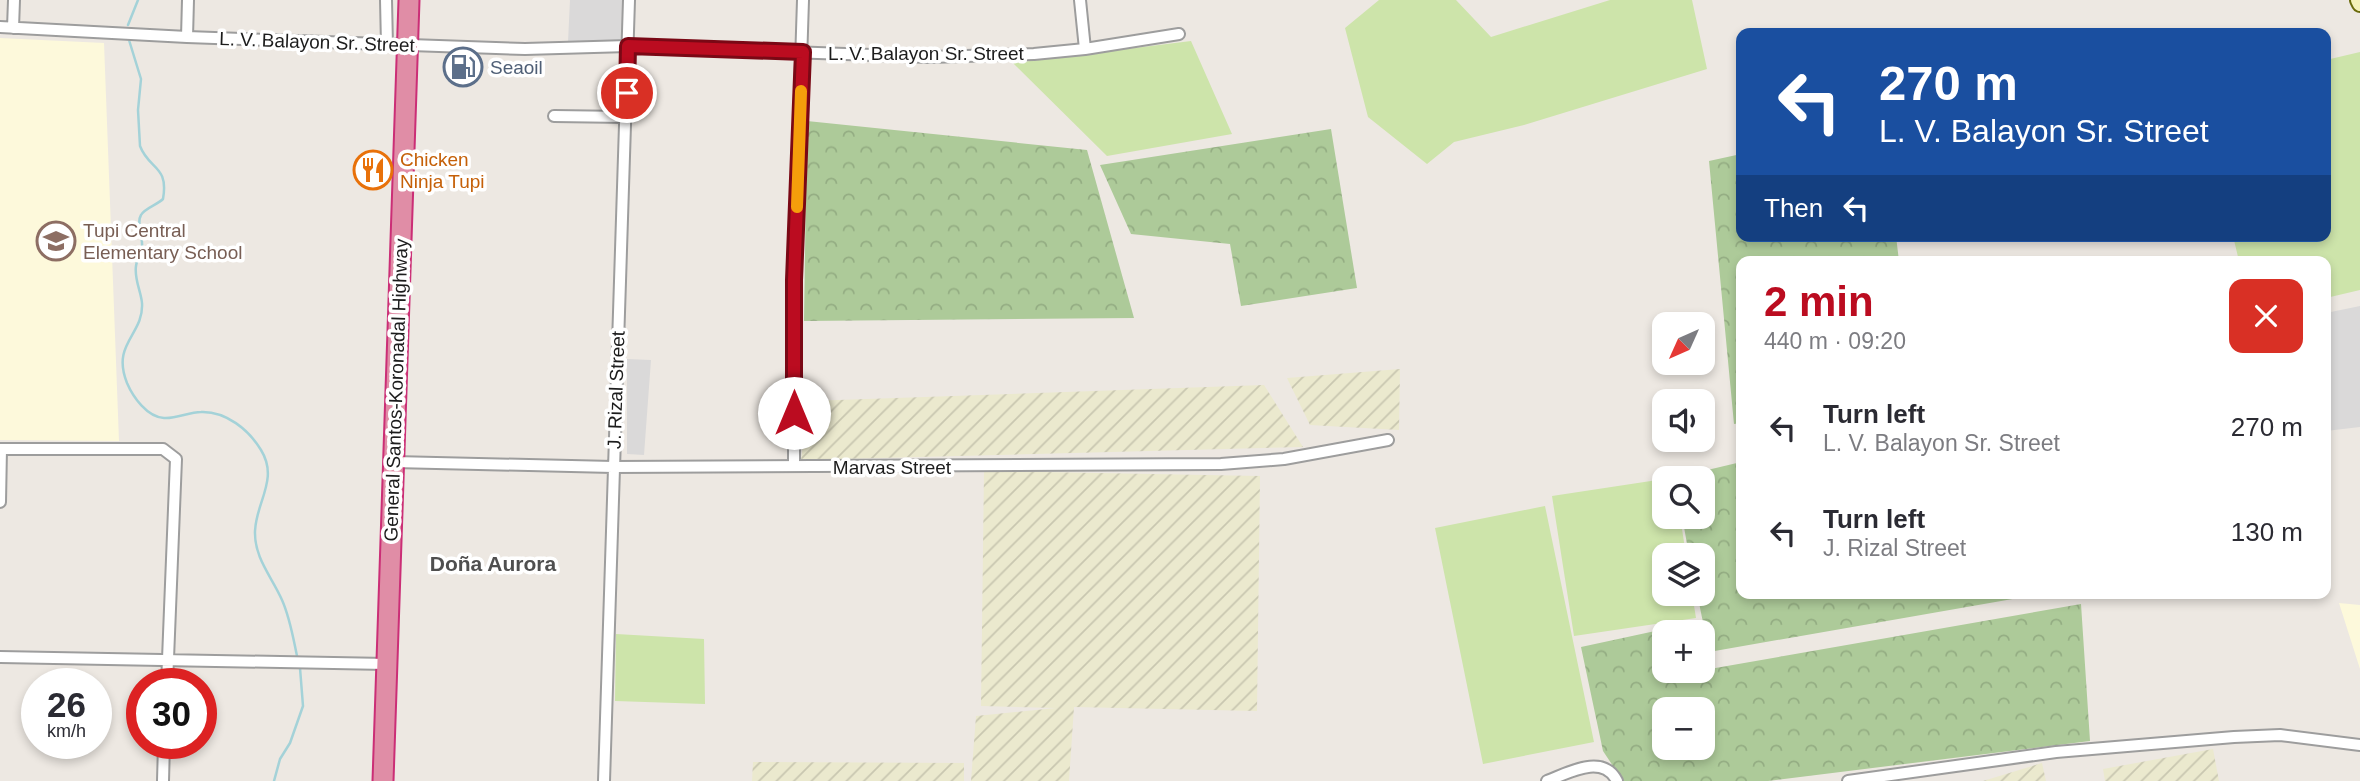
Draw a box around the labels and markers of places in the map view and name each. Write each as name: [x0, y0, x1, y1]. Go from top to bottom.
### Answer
fuel station icon: Seaoil: [442, 46, 484, 88]
place label: Seaoil: [490, 57, 543, 78]
pin: [597, 63, 657, 123]
restaurant icon: Chicken Ninja Tupi: [352, 149, 394, 191]
place label: Chicken Ninja Tupi: [400, 149, 485, 192]
school or university icon: Tupi Central Elementary School: [35, 220, 77, 262]
place label: Tupi Central Elementary School: [83, 220, 242, 263]

